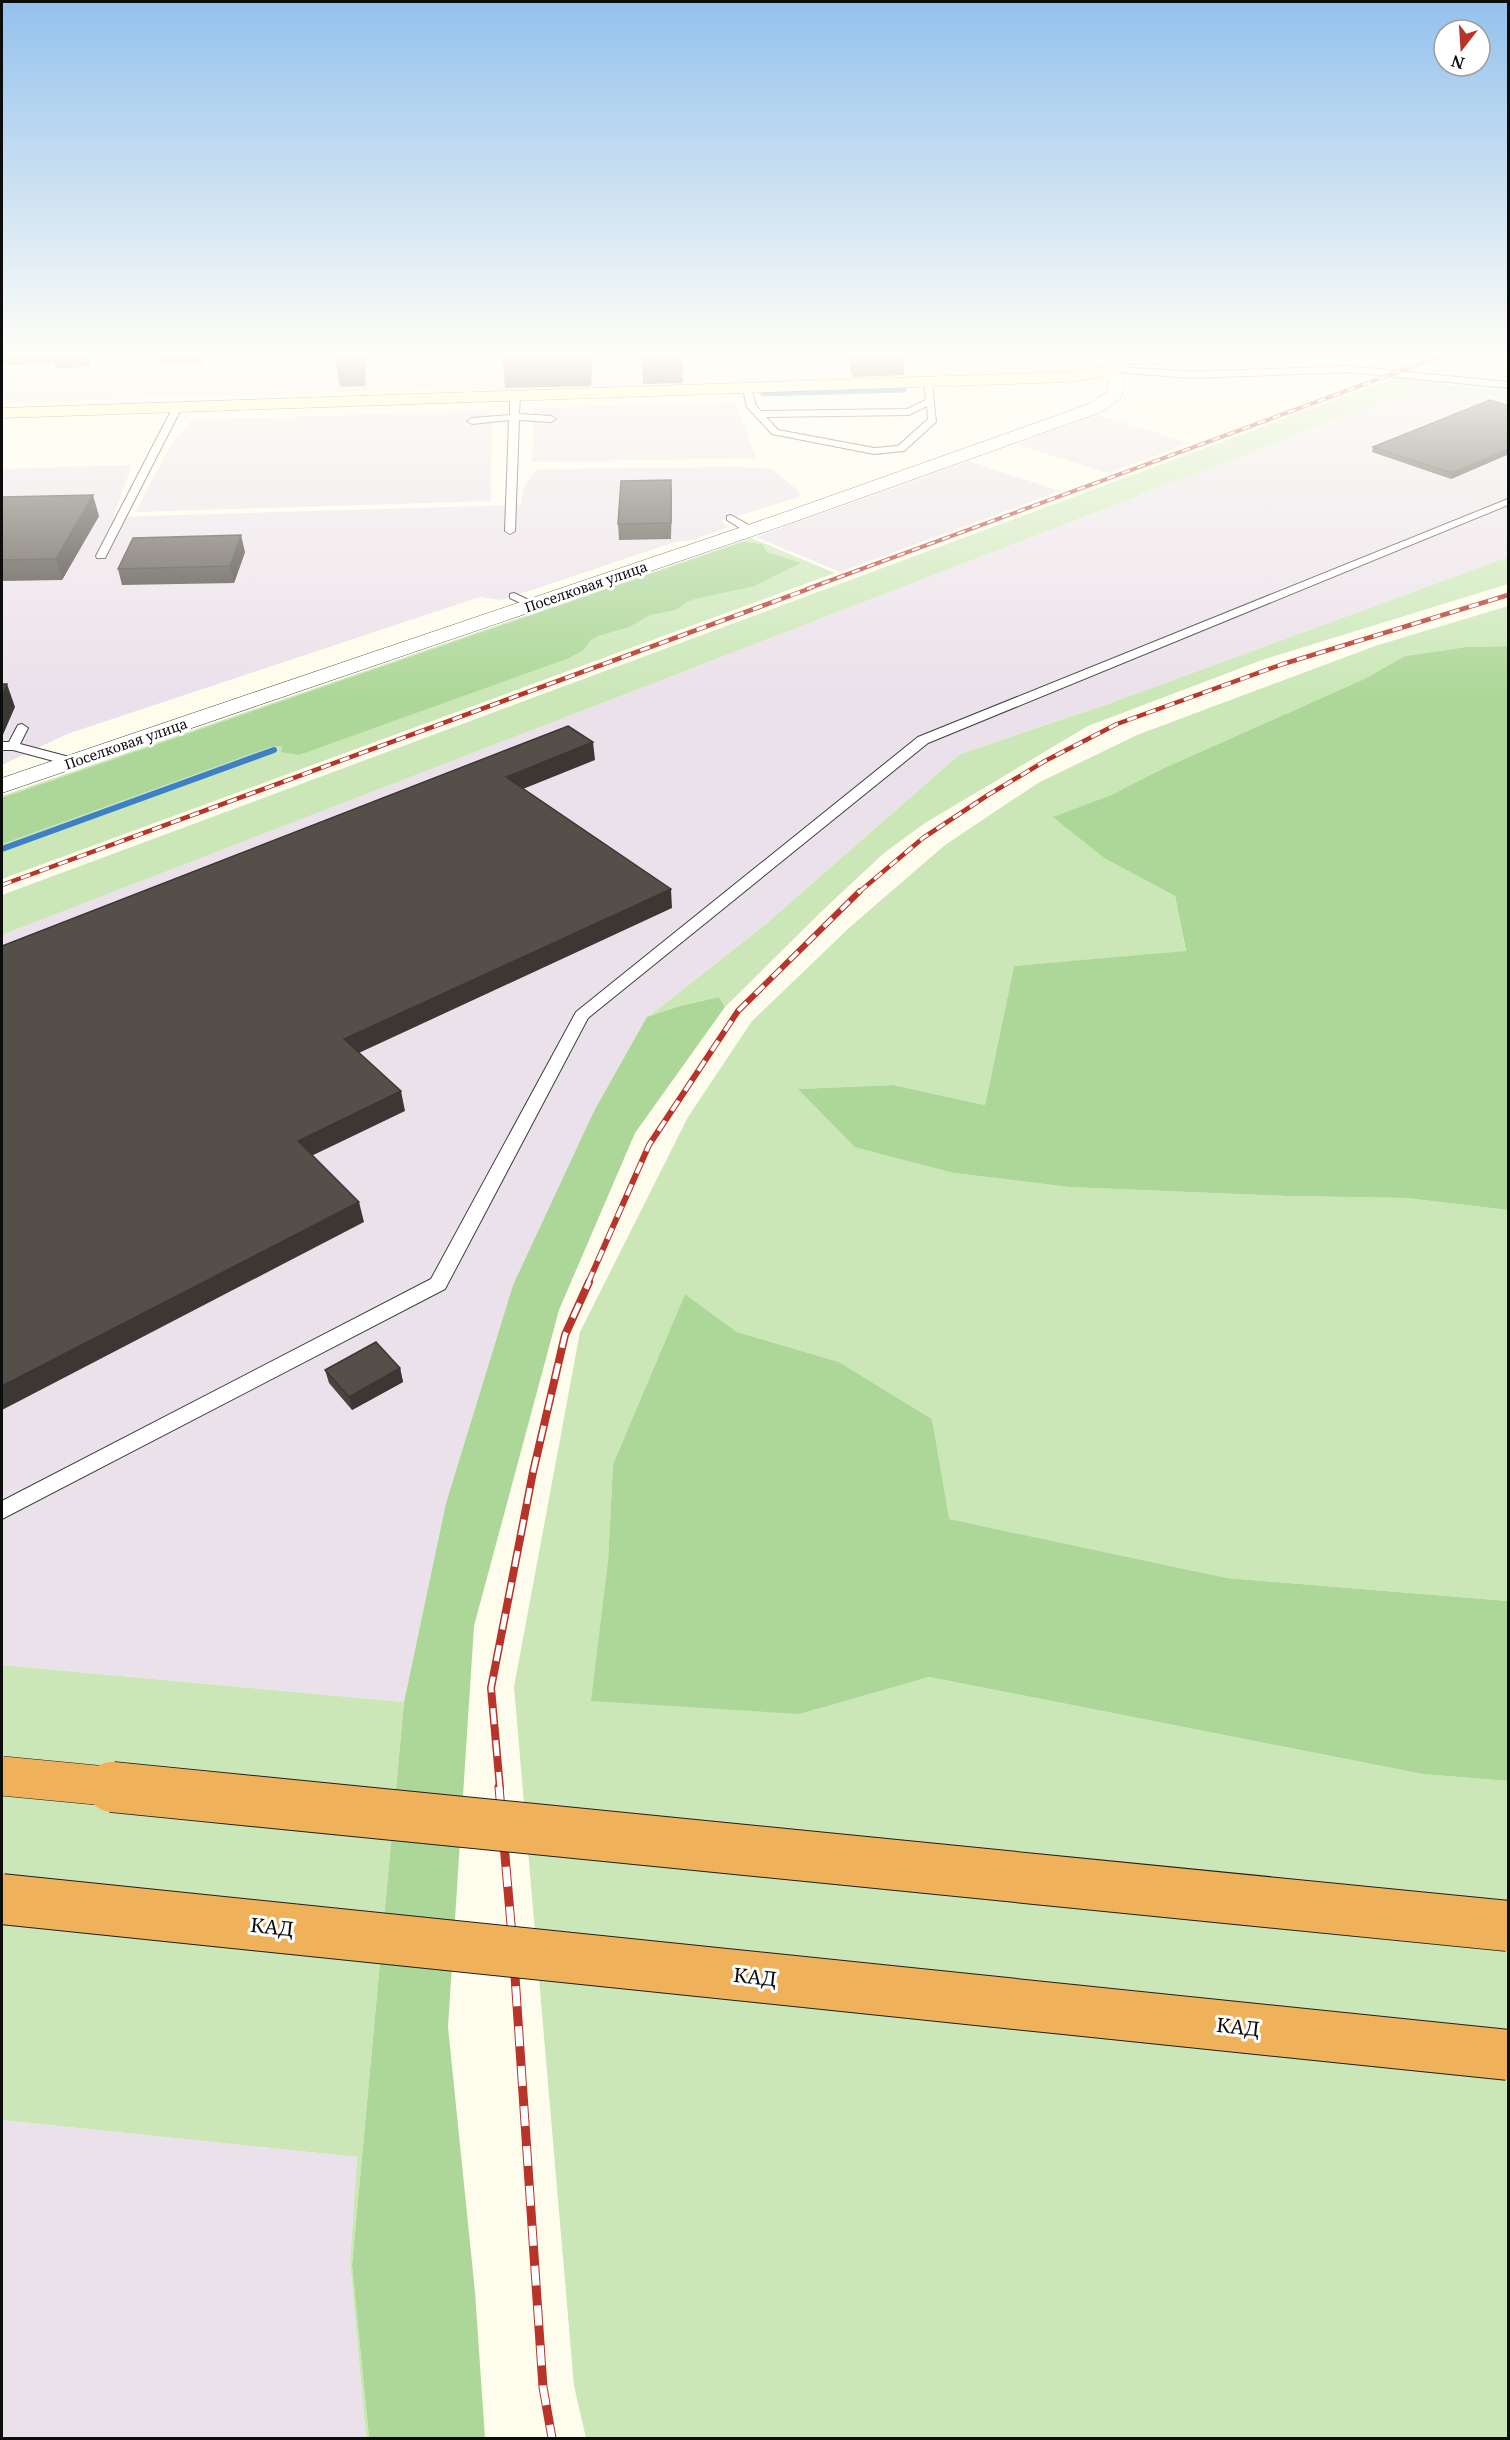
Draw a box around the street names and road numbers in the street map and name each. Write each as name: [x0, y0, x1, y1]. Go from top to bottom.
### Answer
street label: Поселковая улица: [522, 557, 650, 617]
street label: Поселковая улица: [62, 714, 190, 774]
street label: КАД: [249, 1911, 295, 1942]
street label: КАД: [732, 1961, 778, 1992]
street label: КАД: [1215, 2011, 1261, 2042]

